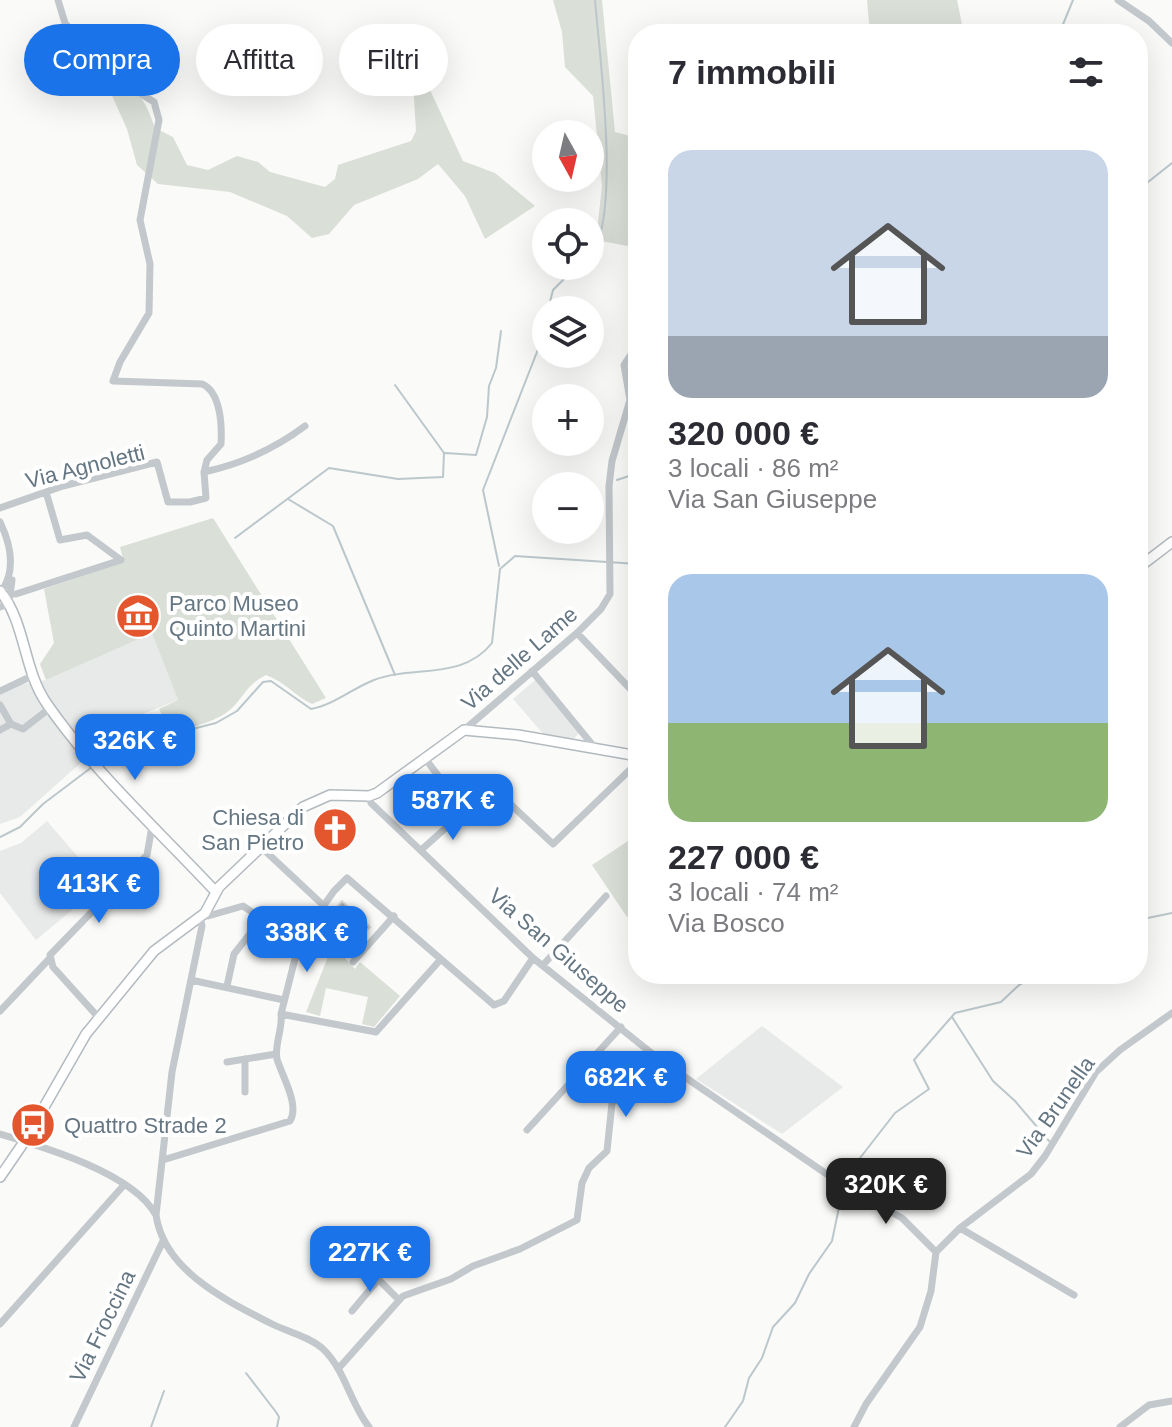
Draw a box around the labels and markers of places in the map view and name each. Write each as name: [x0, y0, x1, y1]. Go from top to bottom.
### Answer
place label: Parco Museo Quinto Martini: [169, 591, 306, 641]
museum icon: Parco Museo Quinto Martini: [114, 592, 162, 640]
pin: 326K €: [70, 714, 200, 782]
pin: 587K €: [388, 774, 518, 842]
place label: Chiesa di San Pietro: [201, 805, 304, 855]
church icon: Chiesa di San Pietro: [311, 806, 359, 854]
pin: 413K €: [34, 857, 164, 925]
pin: 338K €: [242, 906, 372, 974]
pin: 682K €: [561, 1051, 691, 1119]
bus stop icon: Quattro Strade 2: [9, 1101, 57, 1149]
place label: Quattro Strade 2: [64, 1113, 227, 1138]
pin: 320K €: [821, 1158, 951, 1226]
pin: 227K €: [305, 1226, 435, 1294]

